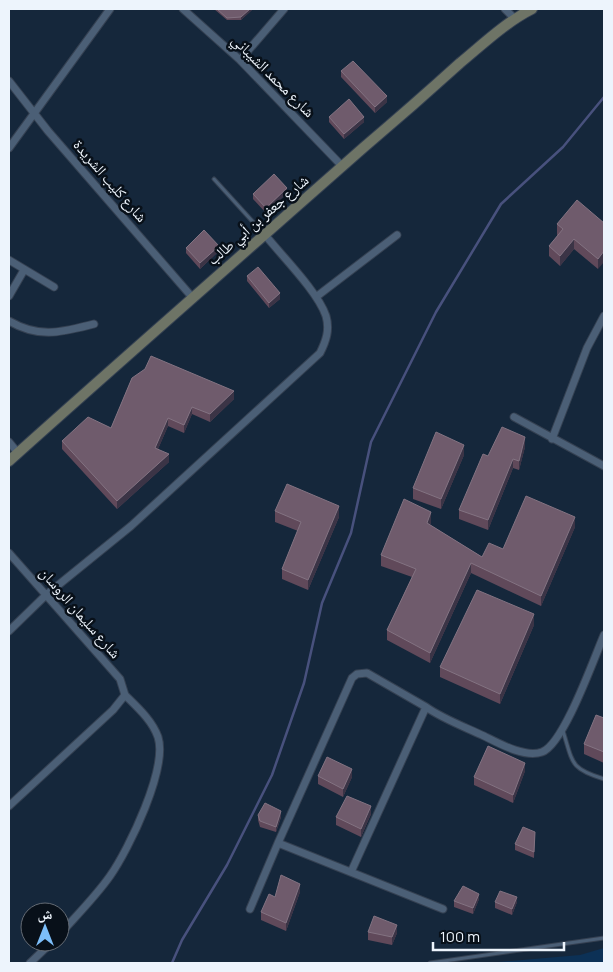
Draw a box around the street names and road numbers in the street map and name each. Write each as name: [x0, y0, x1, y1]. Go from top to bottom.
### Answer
street label: شارع محمد الشيباني: [226, 30, 320, 123]
street label: شارع كليب الشريدة: [69, 135, 152, 227]
street label: شارع جعفر بن أبي طالب: [202, 170, 314, 271]
street label: شارع سليمان الروسان: [35, 563, 126, 663]

